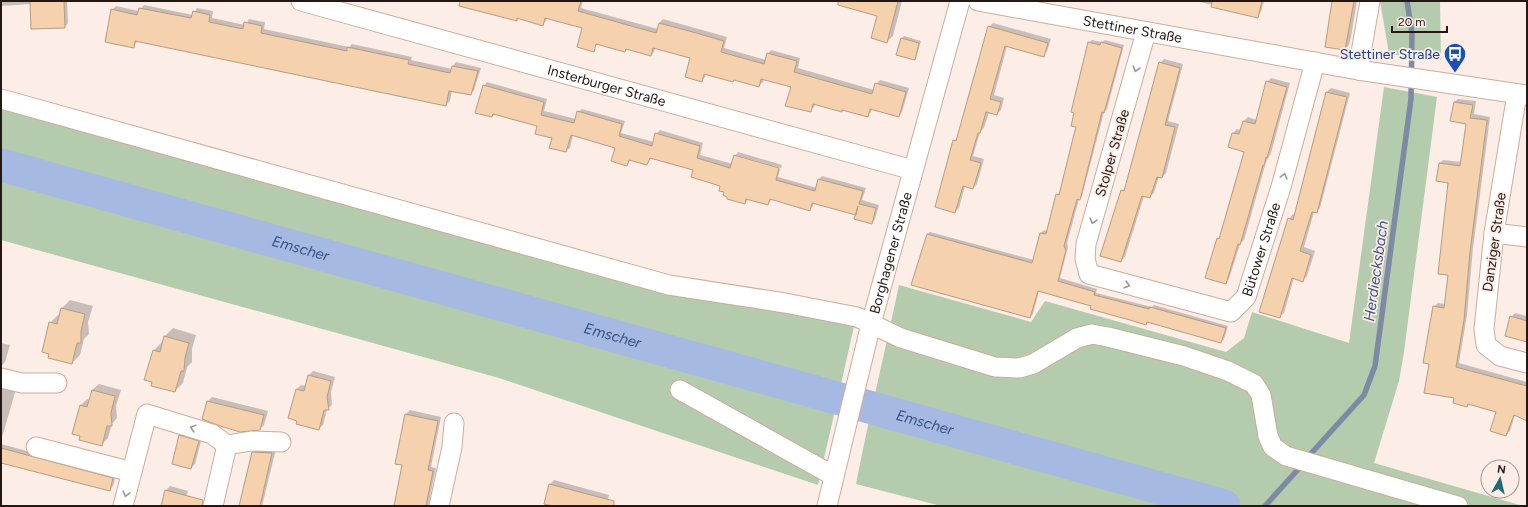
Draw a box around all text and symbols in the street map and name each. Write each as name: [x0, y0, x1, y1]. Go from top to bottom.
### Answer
scale bar: [1392, 8, 1447, 34]
street label: Stettiner Straße: [1081, 12, 1184, 47]
text: 20 m: [1398, 15, 1426, 29]
bus stop icon: Stettiner Straße: [1442, 41, 1468, 74]
place label: Stettiner Straße: [1340, 46, 1440, 63]
street label: Insterburger Straße: [545, 61, 668, 110]
one-way arrow: [1132, 66, 1140, 72]
street label: Stolper Straße: [1092, 107, 1133, 199]
one-way arrow: [1279, 173, 1287, 179]
street label: Borghagener Straße: [866, 190, 916, 316]
street label: Danziger Straße: [1479, 191, 1510, 293]
street label: Bütower Straße: [1239, 200, 1285, 299]
one-way arrow: [1089, 218, 1098, 225]
water label: Herdiecksbach: [1360, 219, 1392, 323]
water label: Emscher: [270, 232, 332, 265]
one-way arrow: [1123, 280, 1130, 289]
water label: Emscher: [582, 319, 644, 352]
water label: Emscher: [894, 406, 956, 439]
one-way arrow: [189, 424, 196, 433]
north arrow: [1480, 459, 1520, 499]
text: N: [1496, 463, 1506, 477]
one-way arrow: [122, 490, 131, 497]

